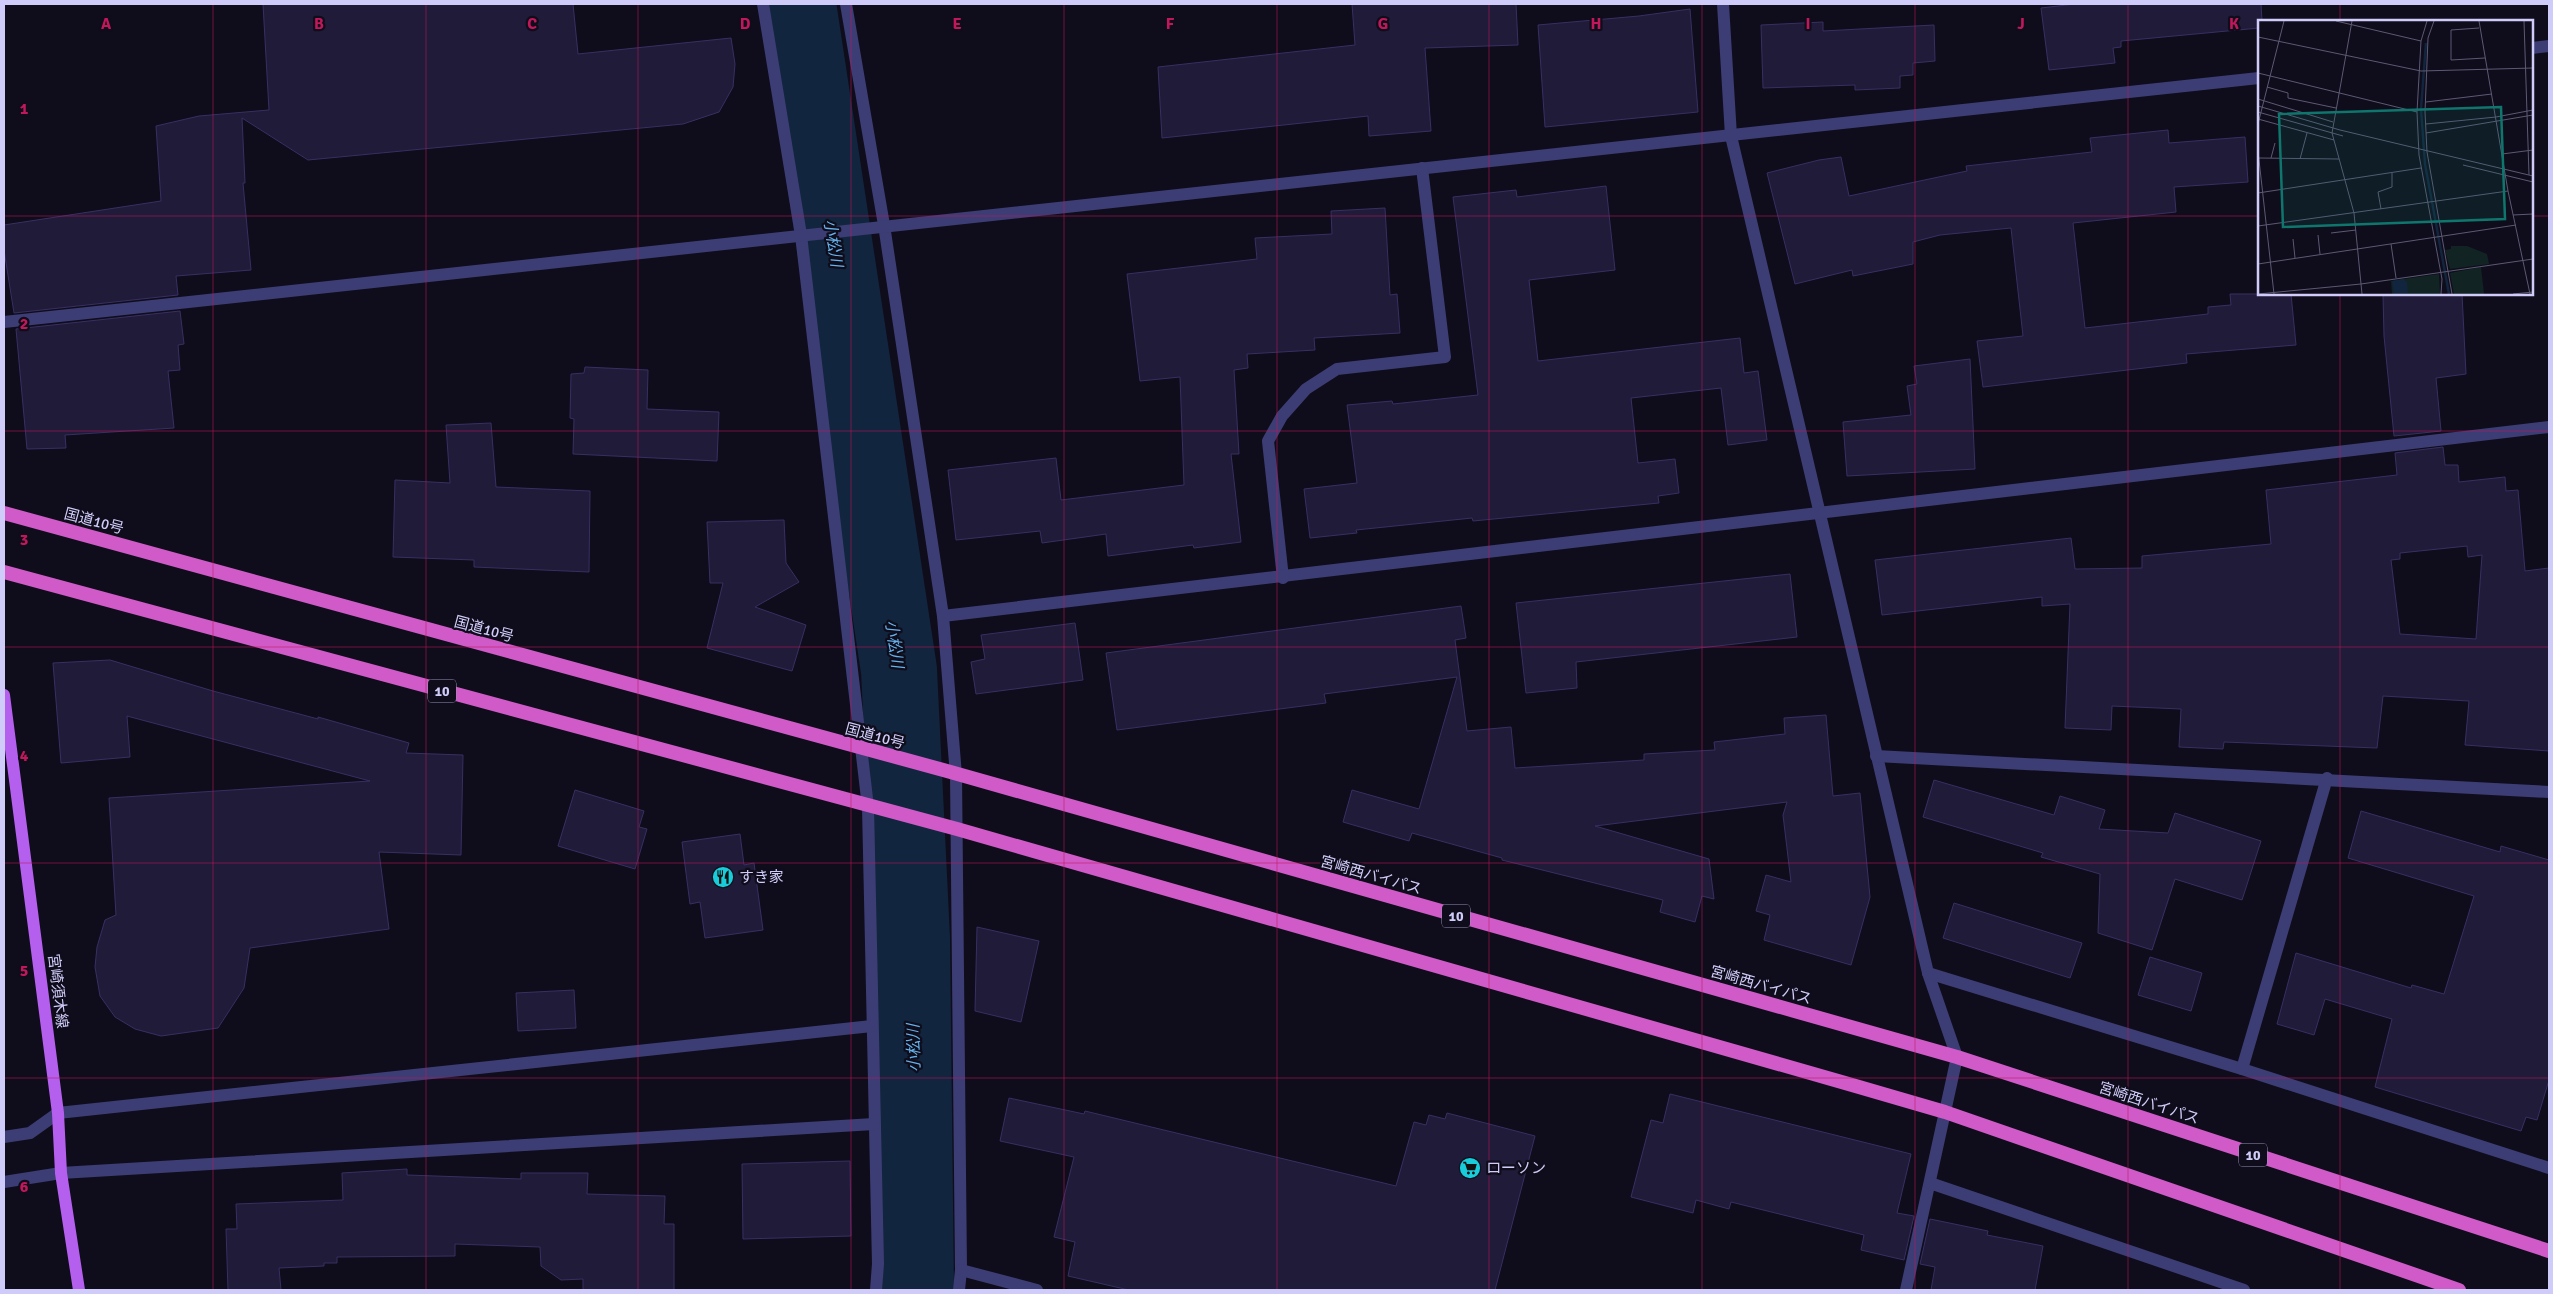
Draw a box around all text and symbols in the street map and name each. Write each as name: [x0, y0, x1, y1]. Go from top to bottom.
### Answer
text: A: [101, 14, 112, 34]
text: B: [314, 14, 324, 34]
text: C: [527, 14, 537, 34]
text: D: [740, 14, 751, 34]
text: E: [952, 14, 962, 34]
text: F: [1166, 14, 1175, 34]
text: G: [1378, 14, 1388, 34]
text: H: [1591, 14, 1601, 34]
text: I: [1805, 14, 1811, 34]
text: J: [2017, 14, 2025, 34]
text: K: [2229, 14, 2239, 34]
inset map: [2258, 20, 2533, 295]
text: 1: [20, 99, 29, 119]
water label: 小松川: [819, 218, 847, 270]
text: 2: [20, 314, 28, 334]
street label: 国道10号: [62, 504, 126, 538]
text: 3: [20, 530, 28, 550]
street label: 国道10号: [452, 612, 516, 646]
water label: 小松川: [881, 619, 908, 671]
road number: 10: [428, 679, 456, 702]
street label: 国道10号: [843, 719, 907, 753]
text: 4: [20, 746, 29, 766]
street label: 宮崎西バイパス: [1318, 852, 1424, 898]
restaurant icon: すき家: [711, 865, 735, 889]
place label: すき家: [739, 868, 784, 886]
road number: 10: [1442, 904, 1470, 928]
street label: 宮崎須木線: [44, 953, 72, 1029]
text: 5: [20, 961, 28, 981]
street label: 宮崎西バイパス: [1708, 962, 1814, 1008]
water label: 小松川: [904, 1022, 924, 1072]
street label: 宮崎西バイパス: [2096, 1078, 2202, 1128]
road number: 10: [2239, 1144, 2267, 1166]
supermarket icon: ローソン: [1458, 1156, 1482, 1180]
place label: ローソン: [1486, 1159, 1546, 1177]
text: 6: [20, 1177, 29, 1197]

